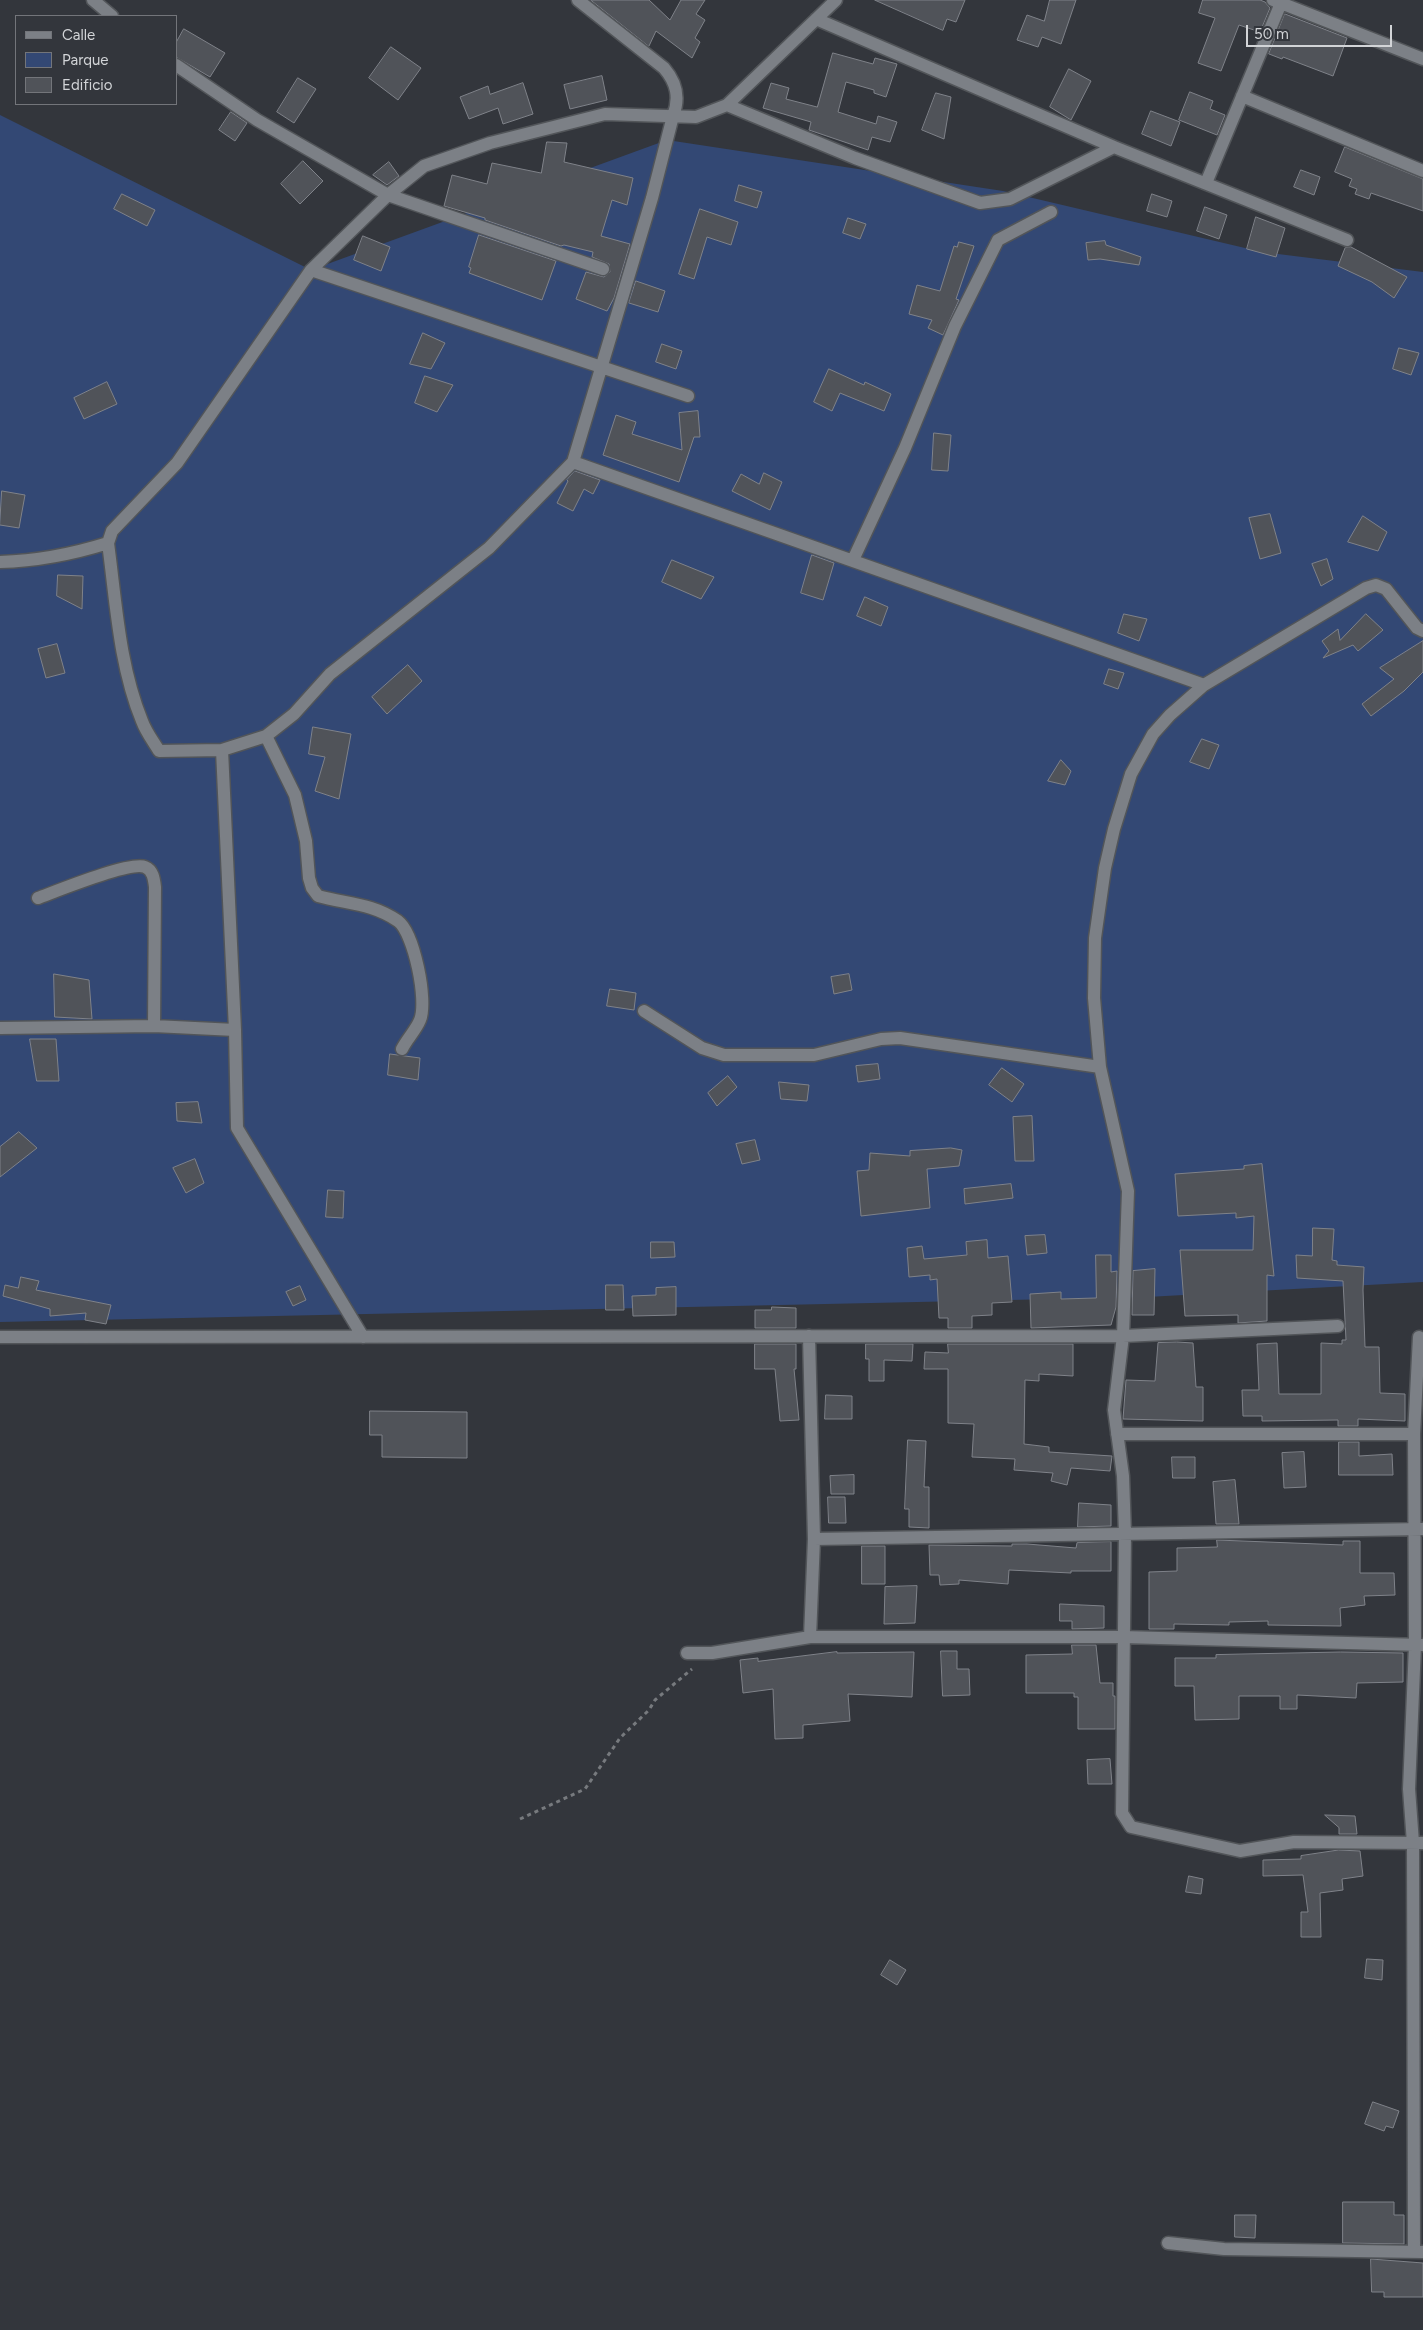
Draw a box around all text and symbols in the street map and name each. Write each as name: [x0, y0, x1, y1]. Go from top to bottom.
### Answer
legend: [15, 15, 178, 105]
scale bar: [1248, 15, 1394, 47]
text: 50 m: [1254, 25, 1289, 43]
text: Calle: [62, 26, 95, 44]
text: Parque: [62, 51, 109, 69]
text: Edificio: [62, 76, 112, 94]

